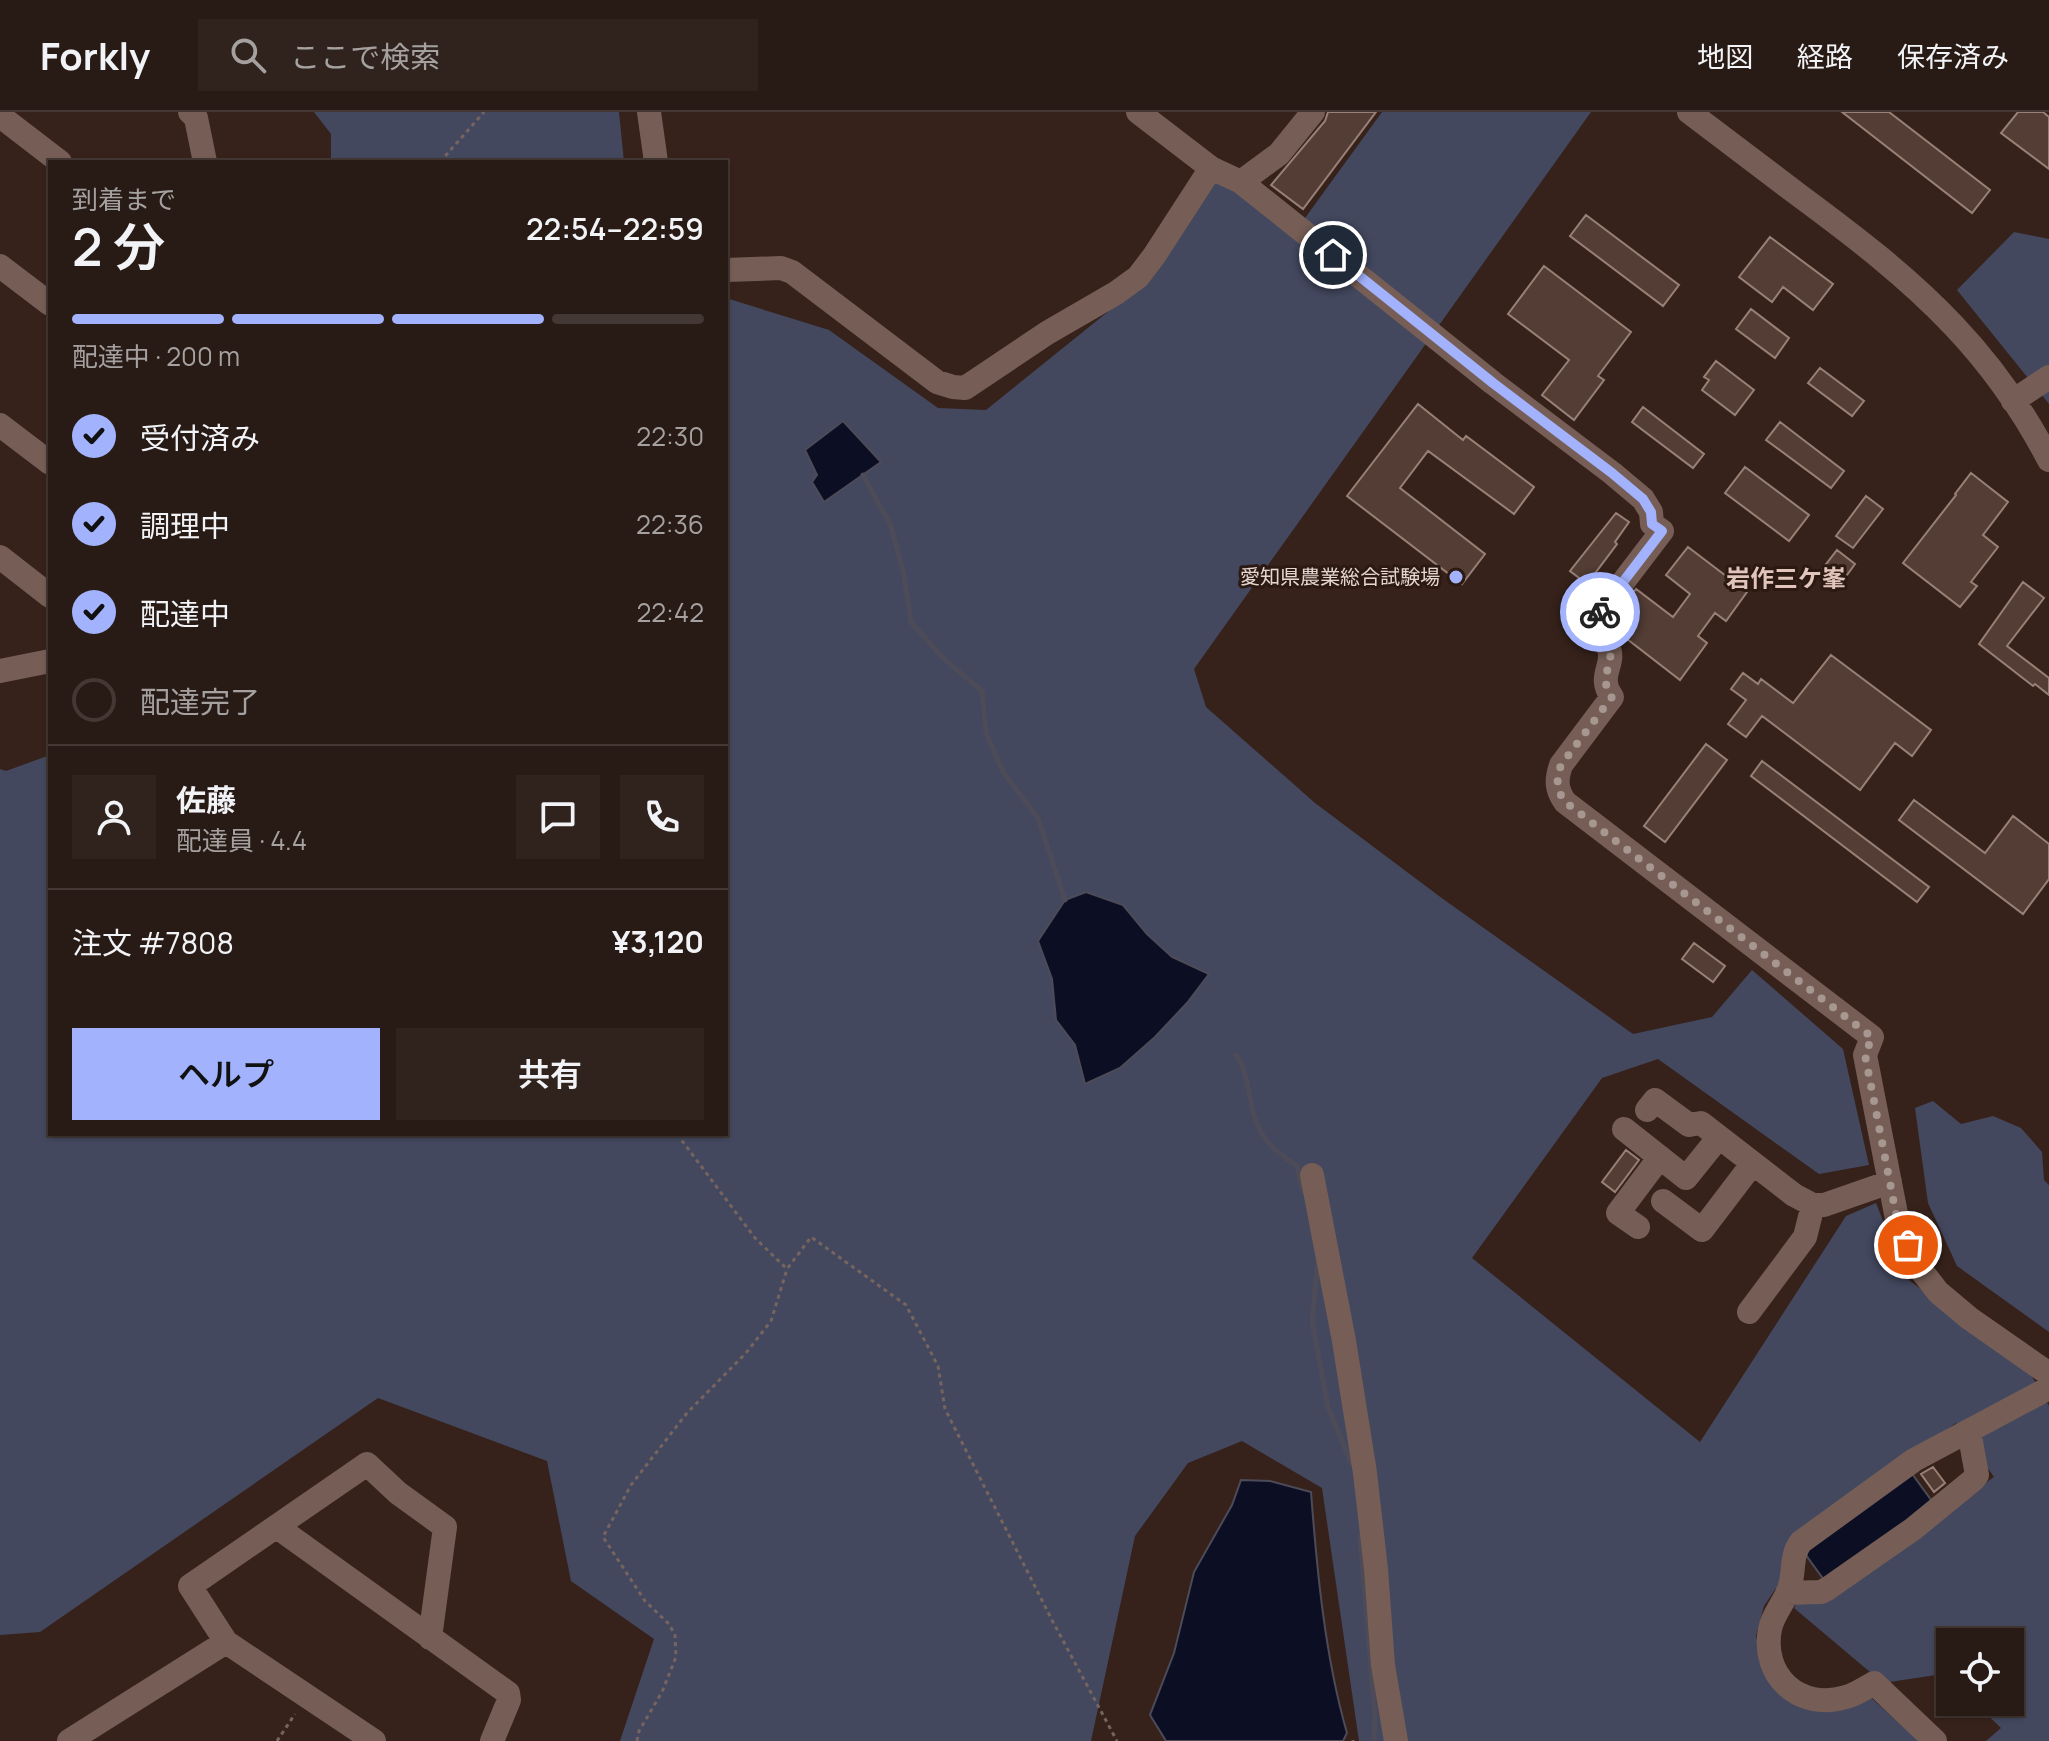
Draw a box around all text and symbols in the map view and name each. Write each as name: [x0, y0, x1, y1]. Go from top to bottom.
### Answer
search box: [198, 19, 758, 91]
text: Forkly: [40, 29, 150, 81]
icon: search: [226, 33, 270, 77]
text: ここで検索: [290, 36, 440, 77]
text: 地図: [1697, 37, 1753, 75]
text: 経路: [1797, 37, 1853, 75]
text: 保存済み: [1897, 37, 2009, 75]
text: 到着まで: [72, 181, 176, 217]
text: 22:54–22:59: [526, 208, 704, 249]
text: 2 分: [72, 211, 165, 282]
pin: [1299, 221, 1367, 289]
icon: home: [1311, 233, 1355, 277]
text: 配達中 · 200 m: [72, 338, 240, 374]
icon: check: [72, 414, 116, 458]
text: 受付済み: [140, 417, 260, 458]
text: 22:30: [636, 418, 704, 454]
icon: check: [72, 502, 116, 546]
text: 調理中: [140, 505, 230, 546]
text: 22:36: [636, 506, 704, 542]
district label: 岩作三ケ峯: [1726, 561, 1846, 594]
place label: 愛知県農業総合試験場: [1240, 563, 1440, 590]
marker: 愛知県農業総合試験場: [1447, 568, 1465, 586]
courier: [1560, 572, 1640, 652]
icon: check: [72, 590, 116, 634]
icon: bike: [1578, 590, 1622, 634]
text: 配達中: [140, 593, 230, 634]
text: 22:42: [636, 594, 704, 630]
text: 配達完了: [140, 681, 260, 722]
button: person: [72, 775, 156, 859]
button: chat: [516, 775, 600, 859]
button: phone: [620, 775, 704, 859]
text: 佐藤: [176, 779, 236, 820]
text: 配達員 · 4.4: [176, 822, 307, 858]
text: ¥3,120: [612, 921, 704, 962]
text: 注文 #7808: [72, 922, 234, 963]
button: ヘルプ: [72, 1028, 380, 1120]
button: 共有: [396, 1028, 704, 1120]
pin: [1874, 1211, 1942, 1279]
icon: bag: [1886, 1223, 1930, 1267]
map controls: [1936, 1628, 2024, 1716]
button: locate: [1936, 1628, 2024, 1716]

